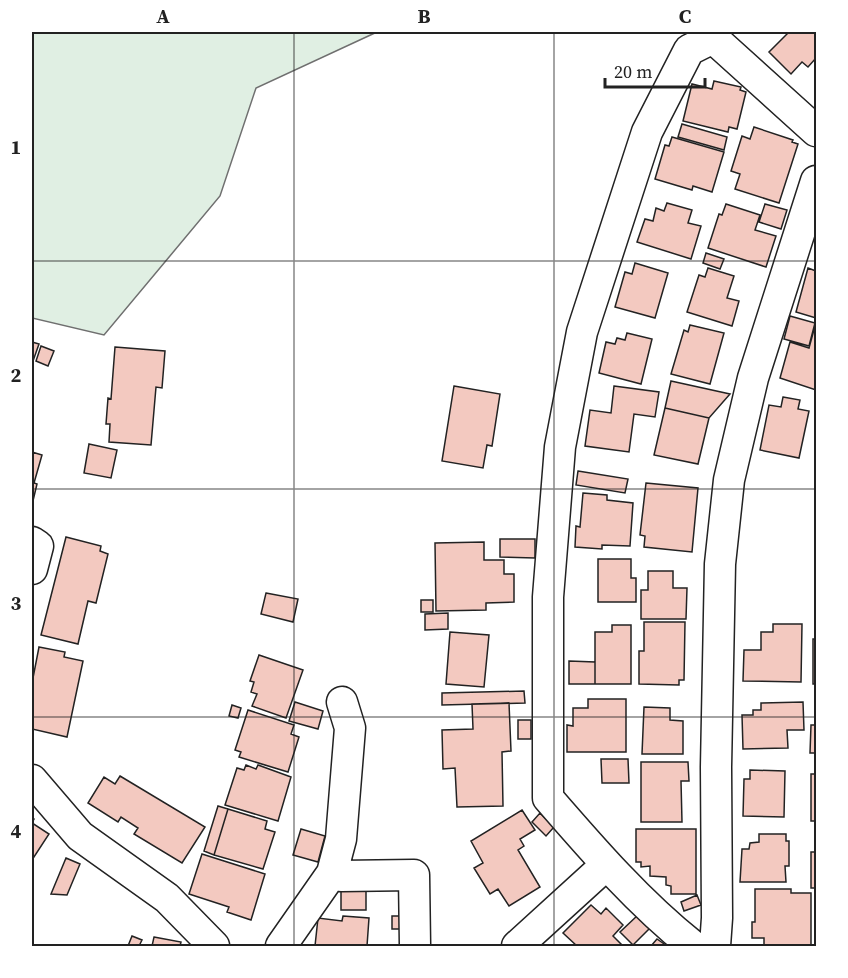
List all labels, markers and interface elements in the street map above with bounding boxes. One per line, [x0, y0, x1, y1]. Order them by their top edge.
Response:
text: A [156, 2, 170, 30]
text: B [417, 2, 431, 30]
text: C [679, 2, 691, 30]
scale bar [605, 51, 706, 89]
text: 20 m [614, 59, 652, 84]
text: 1 [11, 133, 21, 161]
text: 2 [11, 361, 22, 389]
text: 3 [11, 589, 22, 617]
text: 4 [11, 817, 22, 845]

